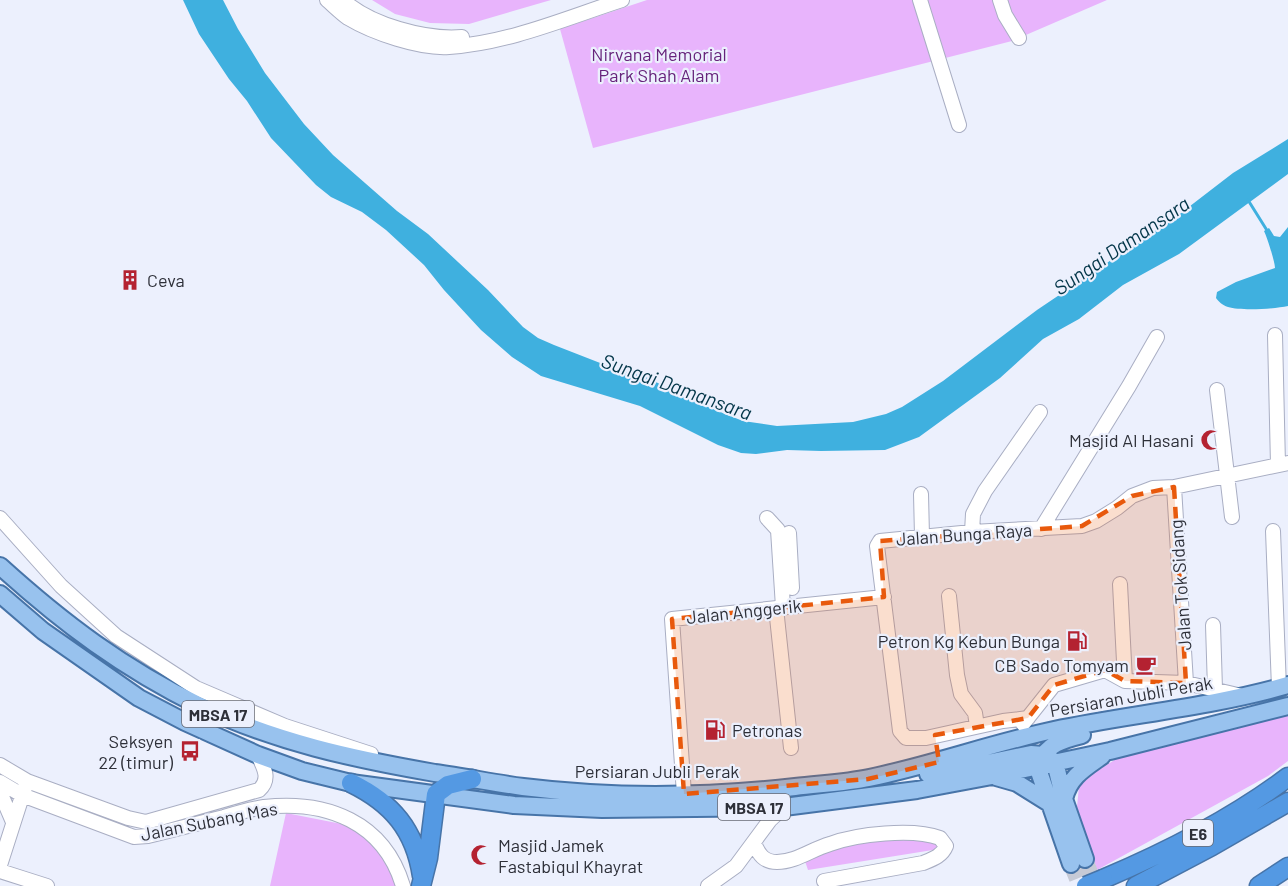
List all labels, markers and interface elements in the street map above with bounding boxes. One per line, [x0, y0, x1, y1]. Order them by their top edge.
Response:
park label: Nirvana Memorial Park Shah Alam [591, 43, 727, 86]
water label: Sungai Damansara [1049, 191, 1193, 299]
building icon: Ceva [118, 268, 142, 292]
place label: Ceva [147, 269, 185, 291]
water label: Sungai Damansara [598, 348, 756, 424]
mosque icon: Masjid Al Hasani [1199, 428, 1223, 452]
place label: Masjid Al Hasani [1069, 429, 1194, 451]
street label: Jalan Bunga Raya [895, 518, 1033, 550]
street label: Jalan Tok Sidang [1164, 519, 1196, 651]
street label: Jalan Anggerik [685, 594, 803, 628]
fuel station icon: Petron Kg Kebun Bunga [1065, 629, 1089, 653]
place label: Petron Kg Kebun Bunga [878, 630, 1060, 652]
cafe icon: CB Sado Tomyam [1134, 653, 1158, 677]
place label: CB Sado Tomyam [995, 654, 1129, 676]
street label: Persiaran Jubli Perak [1048, 671, 1214, 721]
road number: MBSA 17 [182, 701, 254, 727]
fuel station icon: Petronas [703, 718, 727, 742]
place label: Petronas [732, 719, 802, 741]
place label: Seksyen 22 (timur) [98, 730, 173, 773]
bus stop icon: Seksyen 22 (timur) [178, 739, 202, 763]
street label: Persiaran Jubli Perak [575, 760, 739, 782]
road number: MBSA 17 [718, 794, 790, 820]
street label: Jalan Subang Mas [139, 797, 279, 845]
road number: E6 [1183, 820, 1213, 846]
place label: Masjid Jamek Fastabiqul Khayrat [498, 834, 643, 877]
mosque icon: Masjid Jamek Fastabiqul Khayrat [469, 843, 493, 867]

